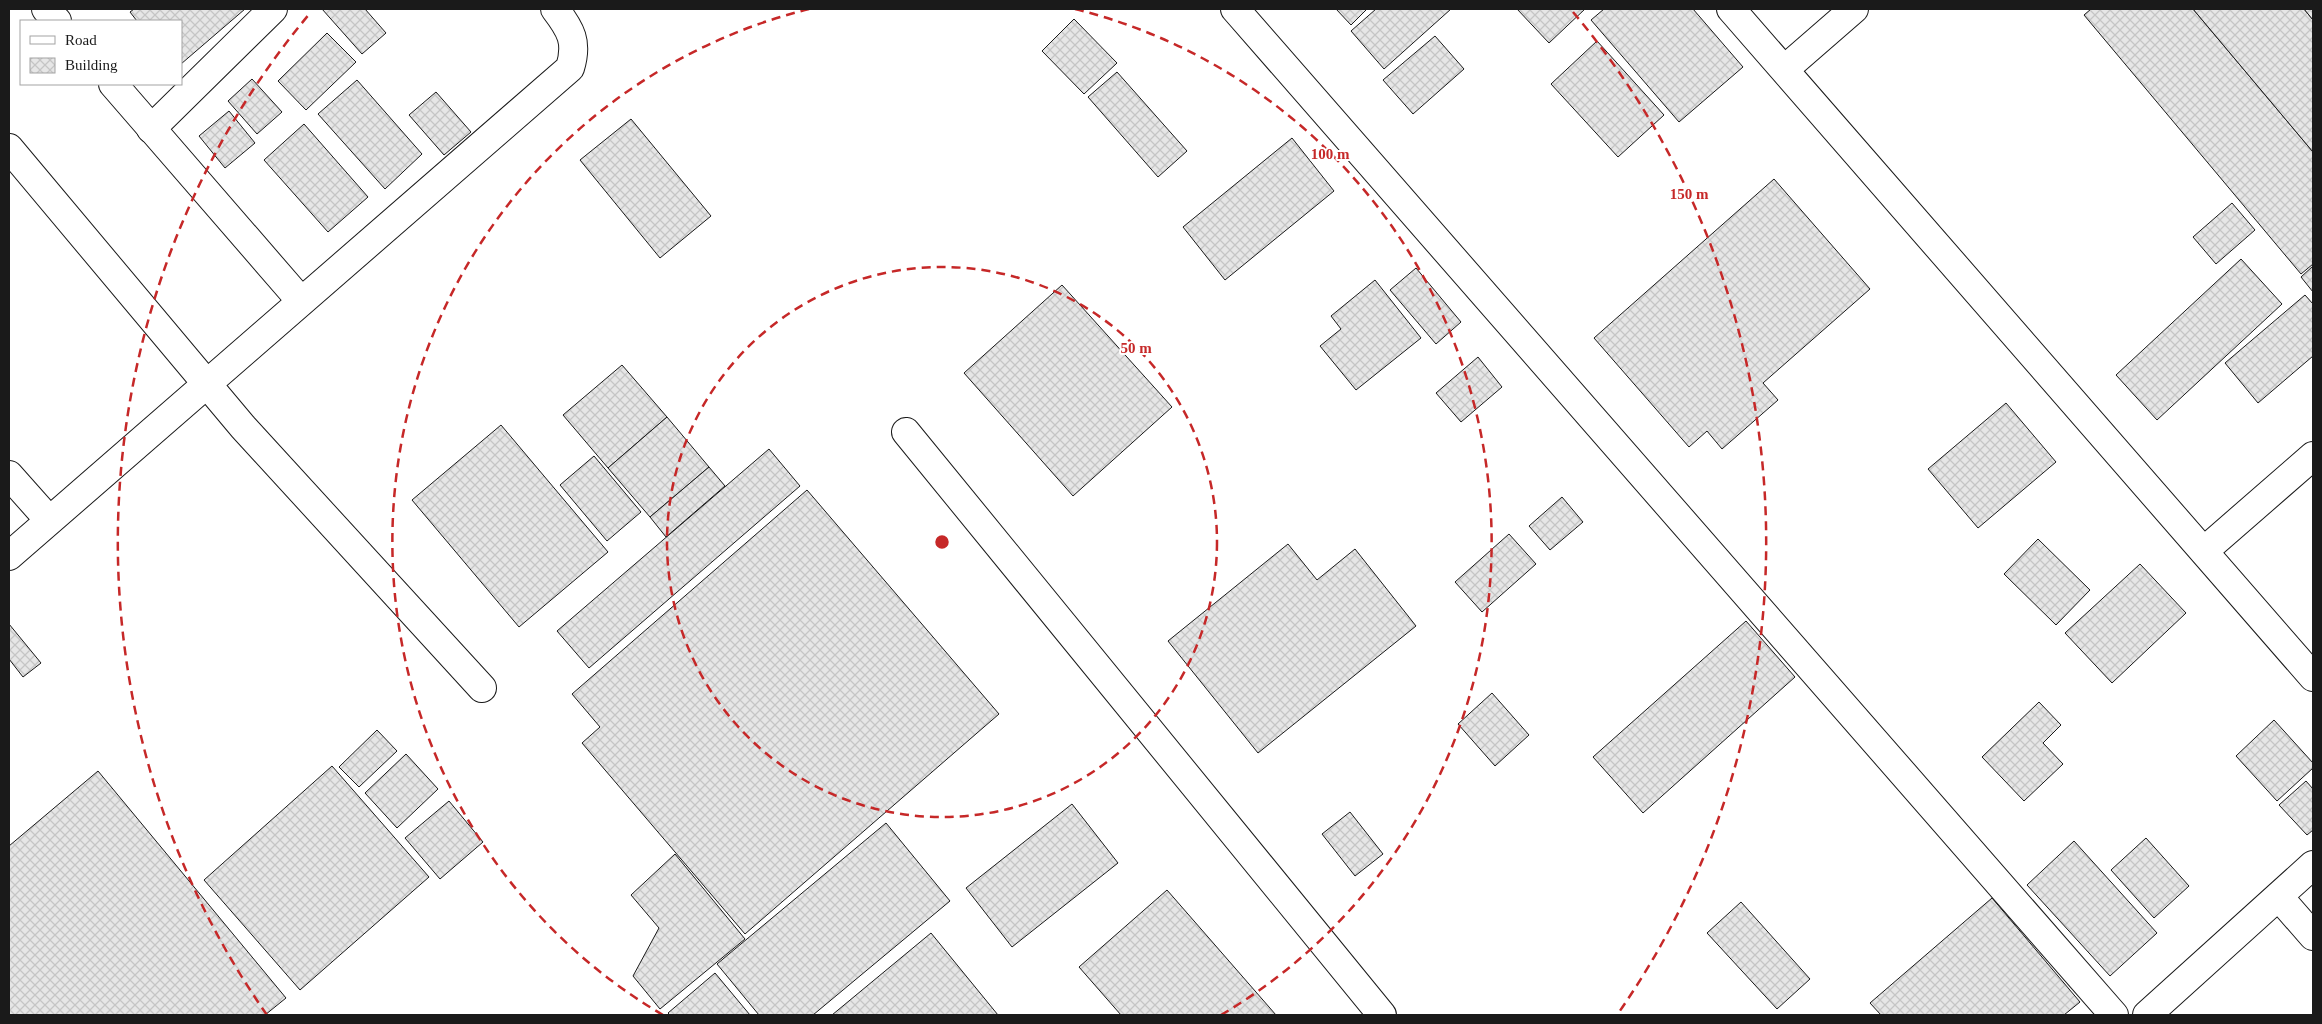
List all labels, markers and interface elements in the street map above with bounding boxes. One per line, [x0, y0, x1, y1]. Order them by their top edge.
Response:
legend [20, 20, 182, 85]
text: Road [65, 32, 97, 48]
text: Building [65, 57, 118, 73]
text: 100 m [1311, 146, 1350, 162]
text: 150 m [1670, 186, 1709, 202]
text: 50 m [1120, 340, 1152, 356]
centre of rings [933, 533, 951, 551]

